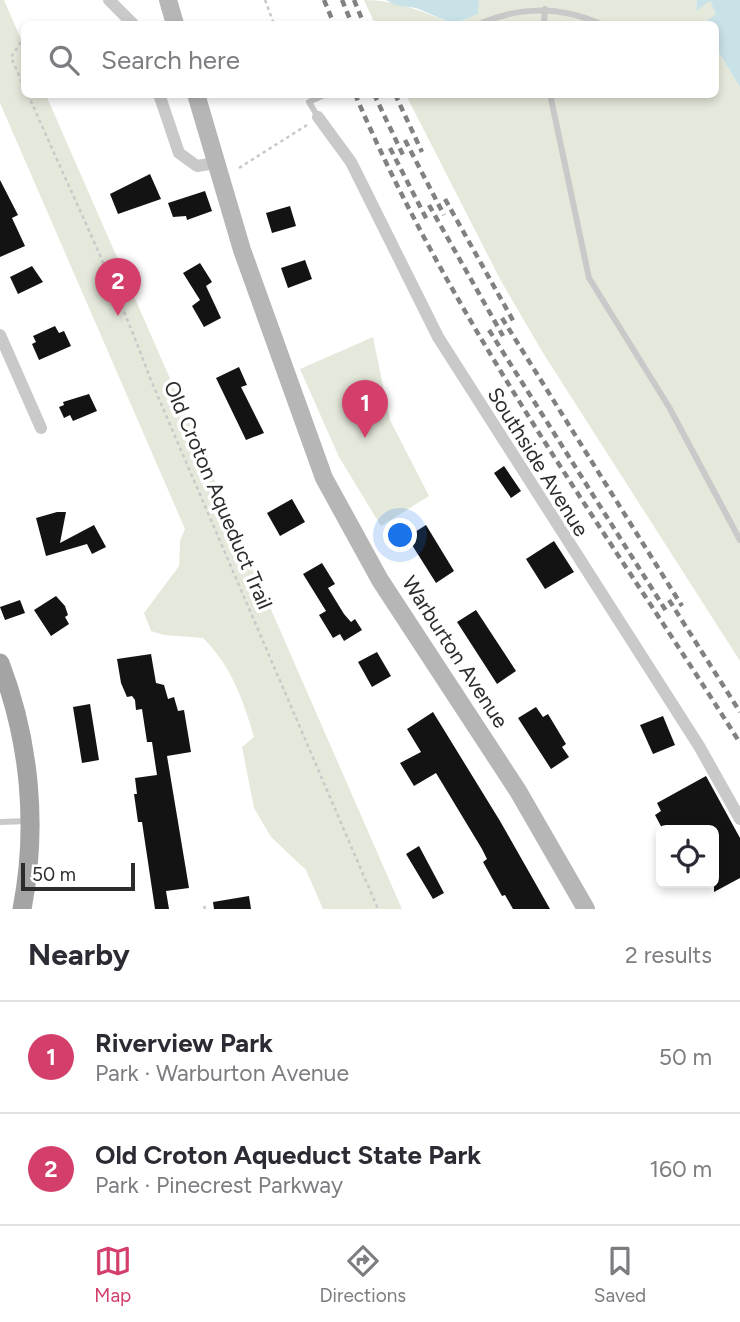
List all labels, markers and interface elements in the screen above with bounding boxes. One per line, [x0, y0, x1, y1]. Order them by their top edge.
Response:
search box [21, 21, 719, 98]
icon: search [45, 41, 83, 79]
text: Search here [101, 44, 240, 76]
pin: 2 [95, 258, 141, 316]
street label: Old Croton Aqueduct Trail [159, 377, 278, 613]
pin: 1 [342, 380, 388, 438]
street label: Southside Avenue [482, 383, 594, 541]
your location [383, 518, 417, 552]
street label: Warburton Avenue [397, 571, 514, 732]
map controls [656, 825, 719, 888]
button: locate [656, 825, 719, 888]
scale bar [21, 860, 135, 892]
text: 50 m [32, 863, 76, 886]
text: Nearby [28, 936, 130, 973]
text: 2 results [625, 941, 712, 969]
text: Riverview Park [95, 1027, 273, 1059]
text: 1 [46, 1043, 56, 1071]
text: 50 m [659, 1043, 712, 1071]
text: Park · Warburton Avenue [95, 1059, 349, 1087]
text: Old Croton Aqueduct State Park [95, 1139, 481, 1171]
text: 2 [44, 1155, 58, 1183]
text: 160 m [649, 1155, 712, 1183]
text: Park · Pinecrest Parkway [95, 1171, 343, 1199]
tab: Map [94, 1242, 132, 1307]
tab: Directions [319, 1242, 406, 1307]
tab: Saved [594, 1242, 646, 1307]

